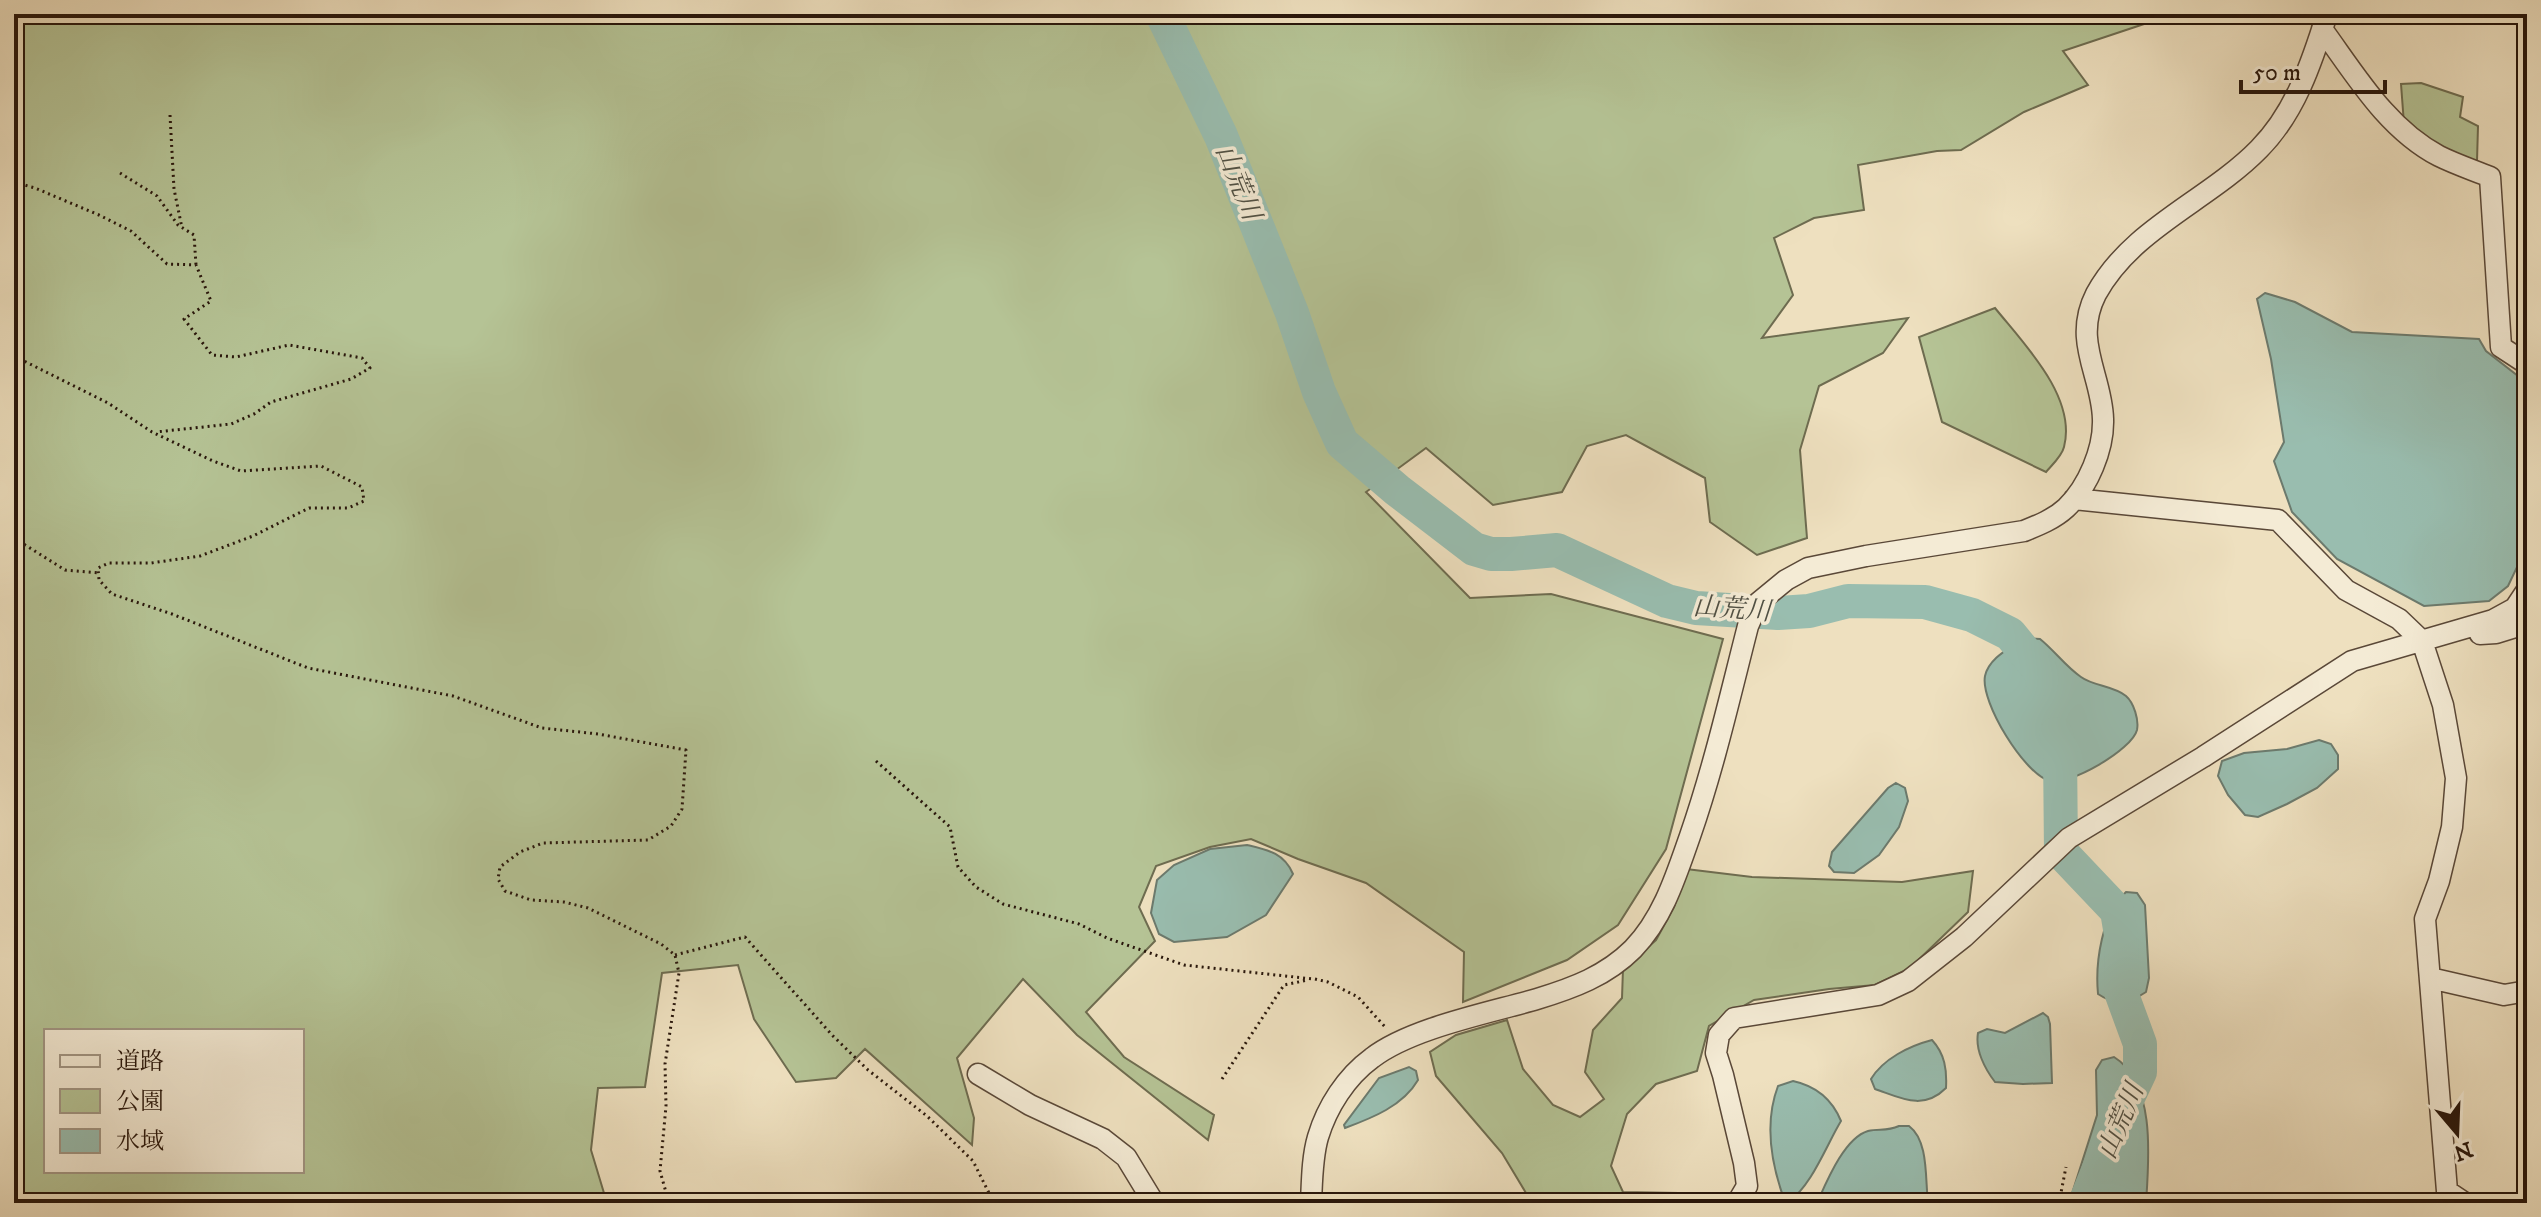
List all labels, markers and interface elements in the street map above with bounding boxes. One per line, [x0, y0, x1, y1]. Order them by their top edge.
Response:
scale bar [2241, 44, 2385, 94]
text: 50 m [2253, 58, 2301, 88]
water label: 山荒川 [1208, 140, 1269, 228]
water label: 山荒川 [1692, 590, 1775, 629]
legend [44, 1029, 304, 1173]
text: 道路 [116, 1047, 164, 1077]
water label: 山荒川 [2091, 1076, 2153, 1164]
text: 公園 [116, 1087, 164, 1117]
north arrow [2417, 1093, 2497, 1173]
text: 水域 [116, 1127, 164, 1157]
text: N [2450, 1135, 2476, 1166]

